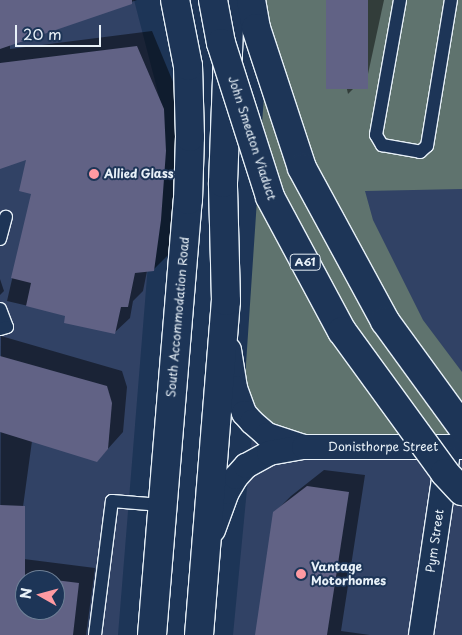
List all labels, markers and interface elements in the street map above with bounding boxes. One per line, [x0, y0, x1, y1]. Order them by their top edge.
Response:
scale bar [18, 15, 104, 47]
text: 20 m [23, 22, 62, 45]
street label: John Smeaton Viaduct [225, 74, 279, 202]
place label: Allied Glass [104, 167, 174, 181]
marker: Allied Glass [88, 168, 100, 180]
street label: South Accommodation Road [164, 235, 192, 399]
road number: A61 [289, 253, 321, 270]
street label: Donisthorpe Street [328, 440, 438, 454]
street label: Pym Street [423, 508, 447, 574]
place label: Vantage Motorhomes [311, 560, 386, 588]
marker: Vantage Motorhomes [295, 568, 307, 580]
north arrow [15, 570, 65, 620]
text: N [15, 586, 37, 600]

